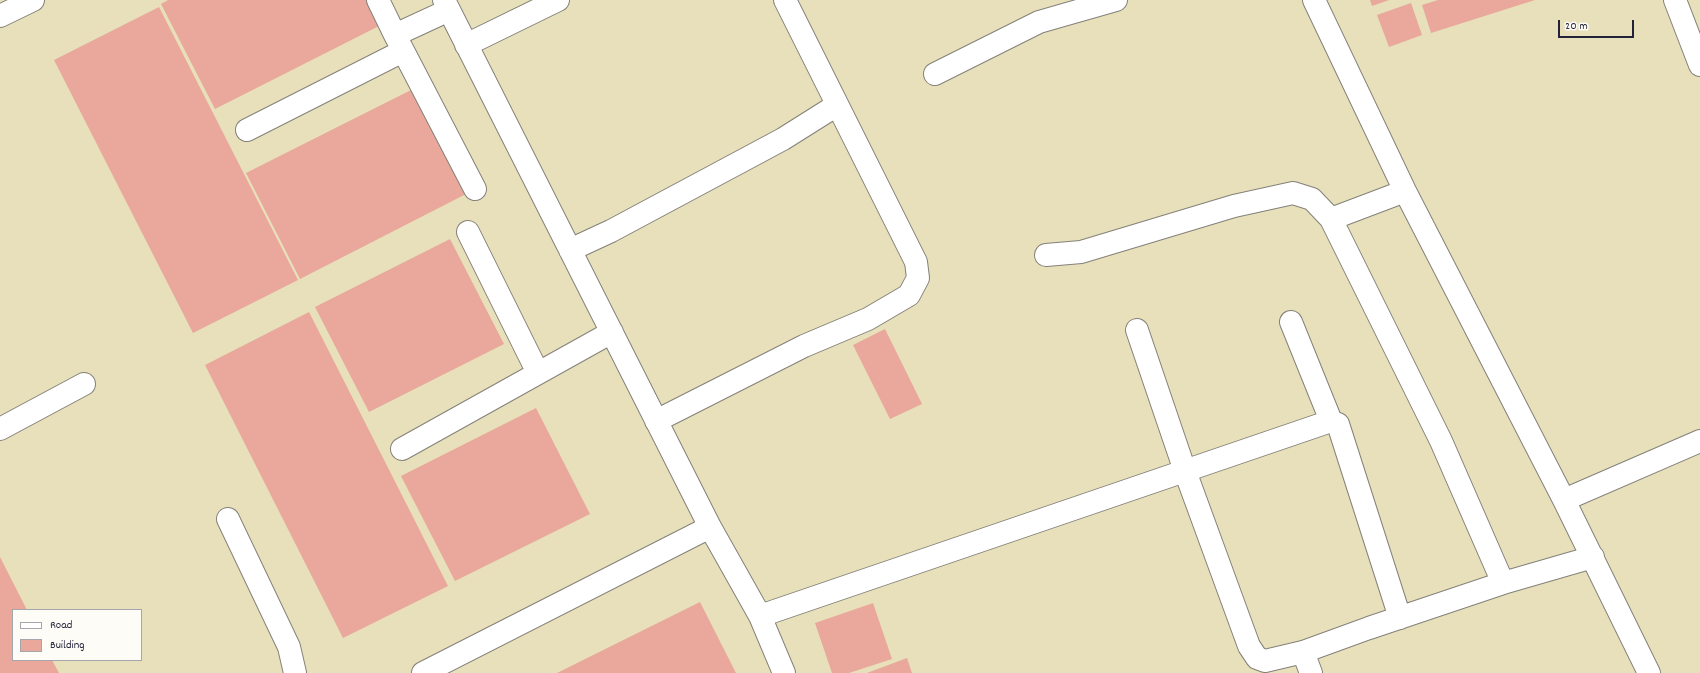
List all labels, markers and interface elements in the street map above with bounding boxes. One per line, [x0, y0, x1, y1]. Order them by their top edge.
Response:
scale bar [1560, 12, 1636, 38]
text: 20 m [1565, 18, 1588, 35]
legend [12, 609, 142, 661]
text: Road [50, 617, 72, 634]
text: Building [50, 637, 85, 654]

